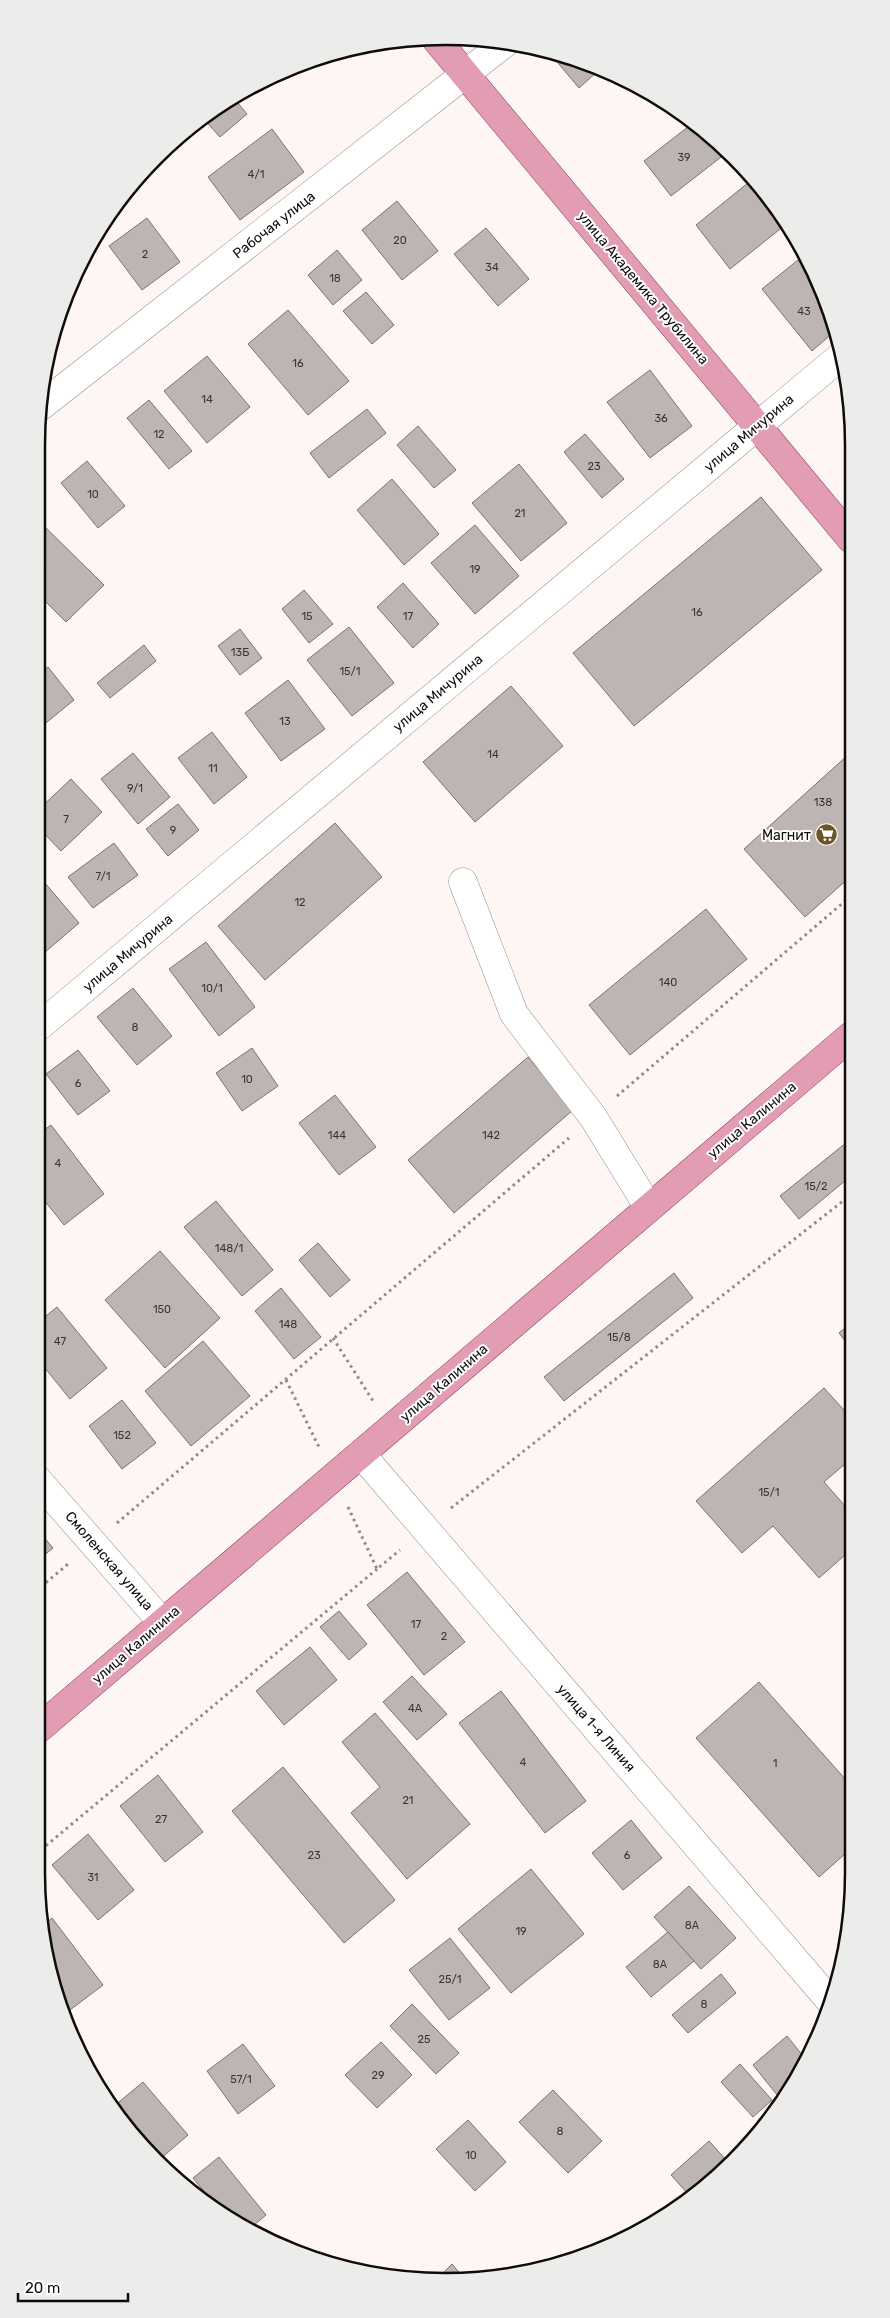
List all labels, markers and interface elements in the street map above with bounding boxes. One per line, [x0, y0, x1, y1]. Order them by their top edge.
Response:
house number: 39 [677, 151, 691, 164]
house number: 4/1 [248, 168, 264, 181]
street label: Рабочая улица [230, 188, 318, 262]
street label: улица Академика Трубилина [574, 208, 712, 368]
house number: 20 [393, 234, 407, 247]
house number: 2 [142, 248, 148, 261]
house number: 34 [485, 261, 499, 274]
house number: 18 [329, 272, 341, 285]
house number: 43 [797, 305, 811, 318]
house number: 16 [292, 357, 304, 370]
street label: улица Мичурина [701, 391, 797, 475]
house number: 14 [201, 393, 213, 406]
house number: 36 [654, 412, 668, 425]
house number: 12 [153, 428, 165, 441]
house number: 23 [587, 460, 601, 473]
house number: 10 [87, 488, 99, 501]
house number: 21 [514, 507, 526, 520]
house number: 19 [469, 563, 481, 576]
house number: 16 [691, 606, 703, 619]
house number: 15 [301, 610, 313, 623]
house number: 17 [403, 610, 414, 623]
house number: 13Б [231, 646, 249, 659]
street label: улица Мичурина [390, 651, 486, 735]
house number: 15/1 [339, 665, 361, 678]
house number: 13 [279, 715, 291, 728]
house number: 14 [487, 748, 499, 761]
house number: 11 [208, 762, 218, 775]
house number: 9/1 [127, 782, 143, 795]
house number: 138 [814, 796, 832, 809]
house number: 7 [63, 813, 69, 826]
supermarket icon: Магнит [815, 823, 839, 847]
house number: 9 [170, 824, 176, 837]
place label: Магнит [762, 827, 811, 844]
house number: 7/1 [96, 870, 110, 883]
house number: 12 [294, 896, 306, 909]
street label: улица Мичурина [80, 911, 176, 995]
house number: 140 [659, 976, 677, 989]
house number: 10/1 [201, 982, 223, 995]
house number: 8 [132, 1021, 139, 1034]
house number: 10 [241, 1073, 253, 1086]
house number: 6 [75, 1077, 82, 1090]
street label: улица Калинина [704, 1078, 800, 1162]
house number: 144 [328, 1129, 346, 1142]
house number: 142 [482, 1129, 500, 1142]
house number: 4 [55, 1157, 62, 1170]
house number: 15/2 [805, 1180, 827, 1193]
house number: 148/1 [215, 1242, 243, 1255]
house number: 150 [153, 1303, 171, 1316]
house number: 148 [279, 1318, 297, 1331]
house number: 15/8 [607, 1331, 631, 1344]
house number: 47 [54, 1335, 66, 1348]
street label: улица Калинина [397, 1340, 491, 1426]
house number: 152 [113, 1429, 131, 1442]
house number: 15/1 [758, 1486, 780, 1499]
street label: Смоленская улица [61, 1508, 157, 1614]
street label: улица Калинина [89, 1602, 183, 1688]
house number: 17 [411, 1618, 422, 1631]
house number: 2 [441, 1630, 447, 1643]
street label: улица 1-я Линия [553, 1681, 639, 1775]
house number: 4А [408, 1702, 423, 1715]
house number: 4 [520, 1756, 527, 1769]
house number: 1 [773, 1757, 777, 1770]
house number: 21 [402, 1794, 414, 1807]
house number: 27 [155, 1813, 167, 1826]
house number: 23 [307, 1849, 321, 1862]
house number: 6 [624, 1849, 631, 1862]
house number: 31 [87, 1871, 99, 1884]
house number: 8А [685, 1919, 700, 1932]
house number: 19 [515, 1925, 527, 1938]
house number: 8А [653, 1958, 668, 1971]
house number: 25/1 [439, 1973, 461, 1986]
house number: 8 [701, 1998, 708, 2011]
house number: 25 [418, 2033, 431, 2046]
house number: 29 [372, 2069, 384, 2082]
house number: 57/1 [230, 2073, 252, 2086]
house number: 8 [557, 2125, 564, 2138]
house number: 10 [465, 2149, 477, 2162]
scale bar [18, 2270, 128, 2302]
text: 20 m [25, 2279, 60, 2297]

